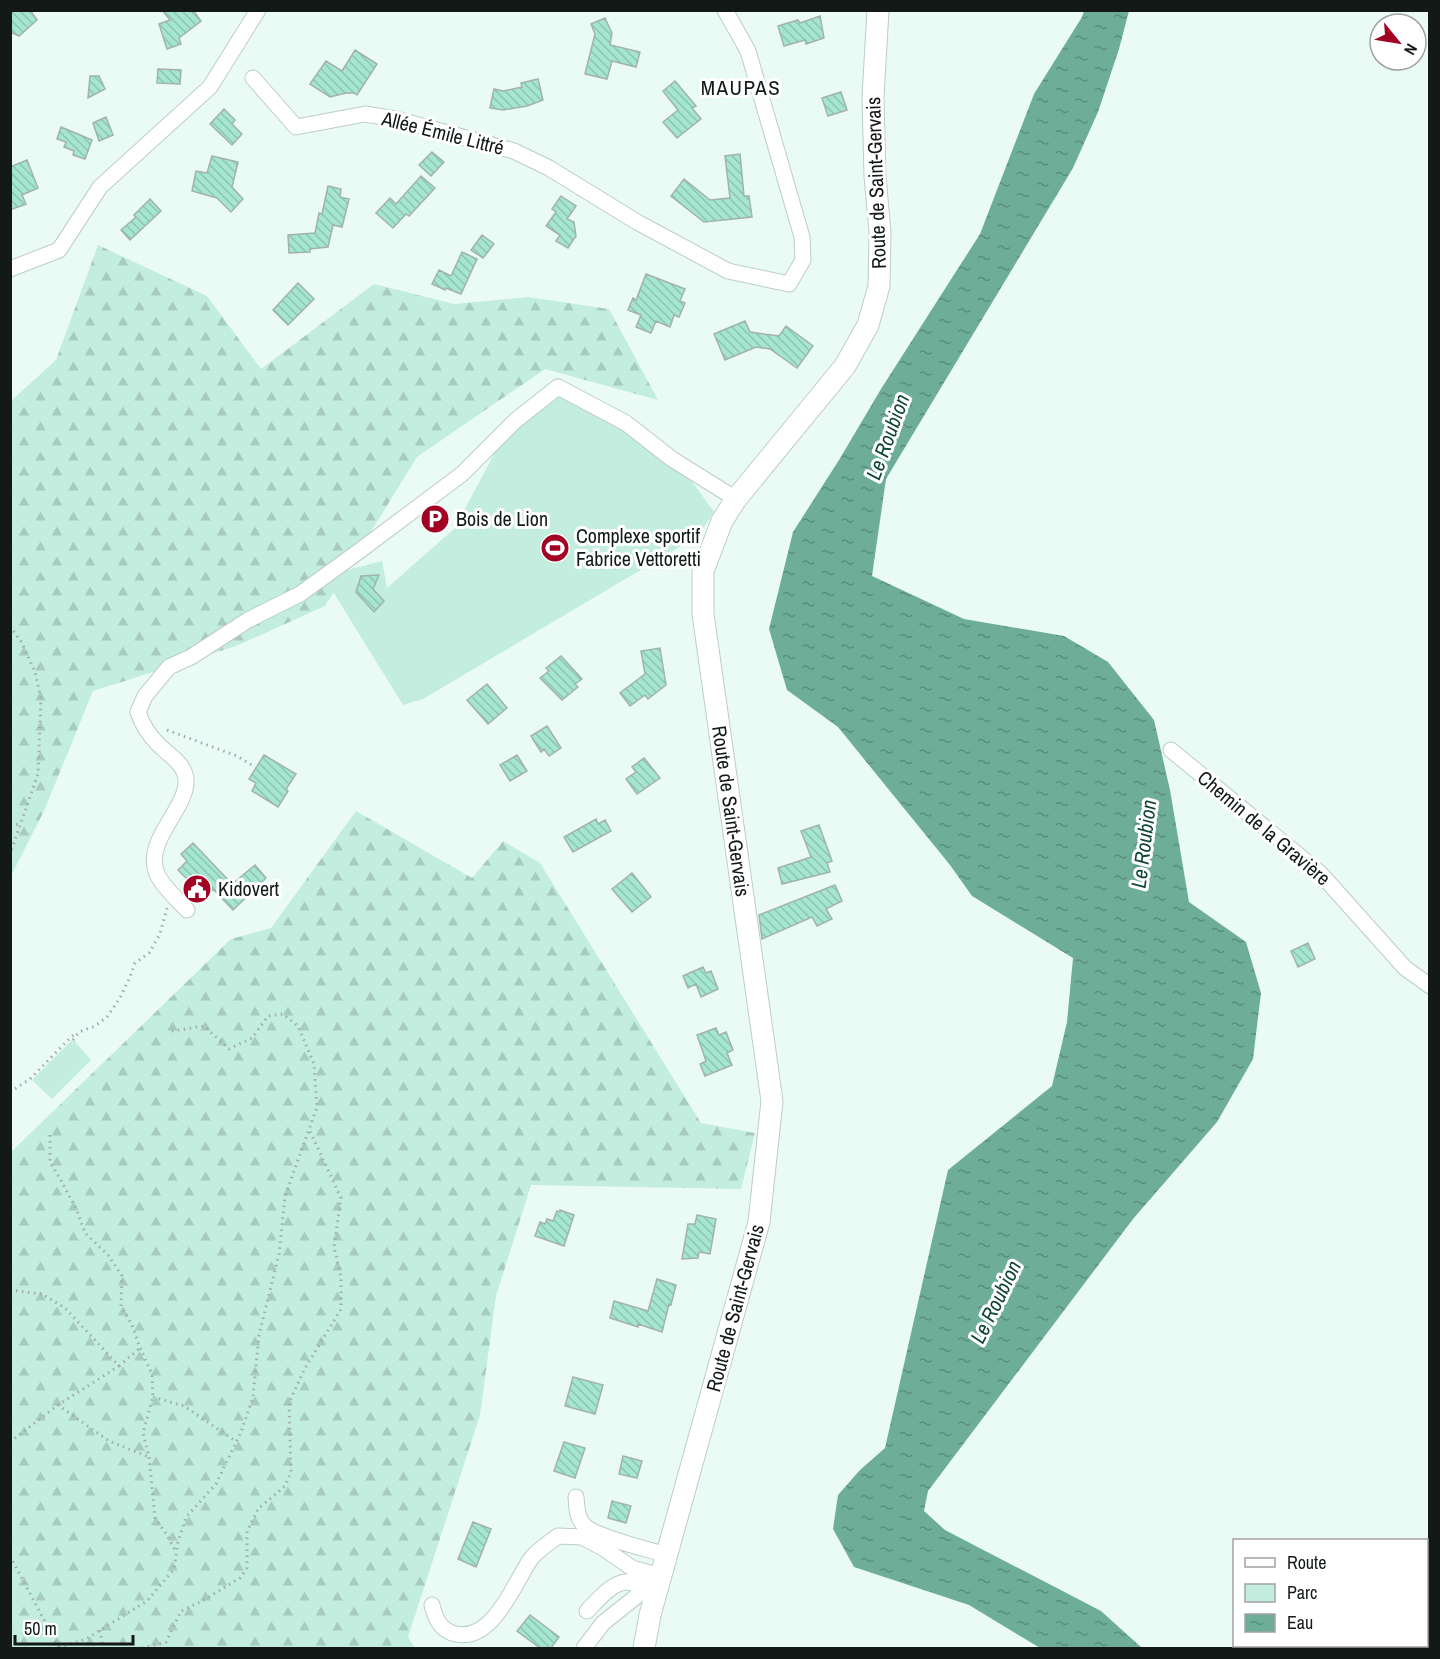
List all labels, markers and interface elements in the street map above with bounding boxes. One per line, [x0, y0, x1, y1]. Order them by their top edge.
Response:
north arrow [1368, 12, 1428, 72]
text: N [1399, 40, 1423, 59]
district label: MAUPAS [701, 73, 781, 102]
street label: Route de Saint-Gervais [859, 96, 892, 270]
street label: Allée Émile Littré [378, 104, 507, 161]
water label: Le Roubion [859, 390, 916, 484]
parking icon: Bois de Lion [419, 503, 451, 535]
place label: Bois de Lion [456, 505, 548, 532]
place label: Complexe sportif Fabrice Vettoretti [576, 522, 701, 572]
sports icon: Complexe sportif Fabrice Vettoretti [539, 532, 571, 564]
street label: Route de Saint-Gervais [706, 724, 757, 898]
street label: Chemin de la Gravière [1192, 764, 1337, 891]
water label: Le Roubion [1124, 798, 1163, 890]
public building icon: Kidovert [181, 873, 213, 905]
place label: Kidovert [218, 875, 280, 902]
street label: Route de Saint-Gervais [699, 1221, 770, 1395]
water label: Le Roubion [963, 1255, 1028, 1348]
legend [1233, 1539, 1428, 1647]
text: Route [1287, 1550, 1326, 1575]
text: Parc [1287, 1580, 1317, 1605]
scale bar [15, 1608, 134, 1646]
text: Eau [1287, 1610, 1313, 1635]
text: 50 m [24, 1616, 57, 1641]

